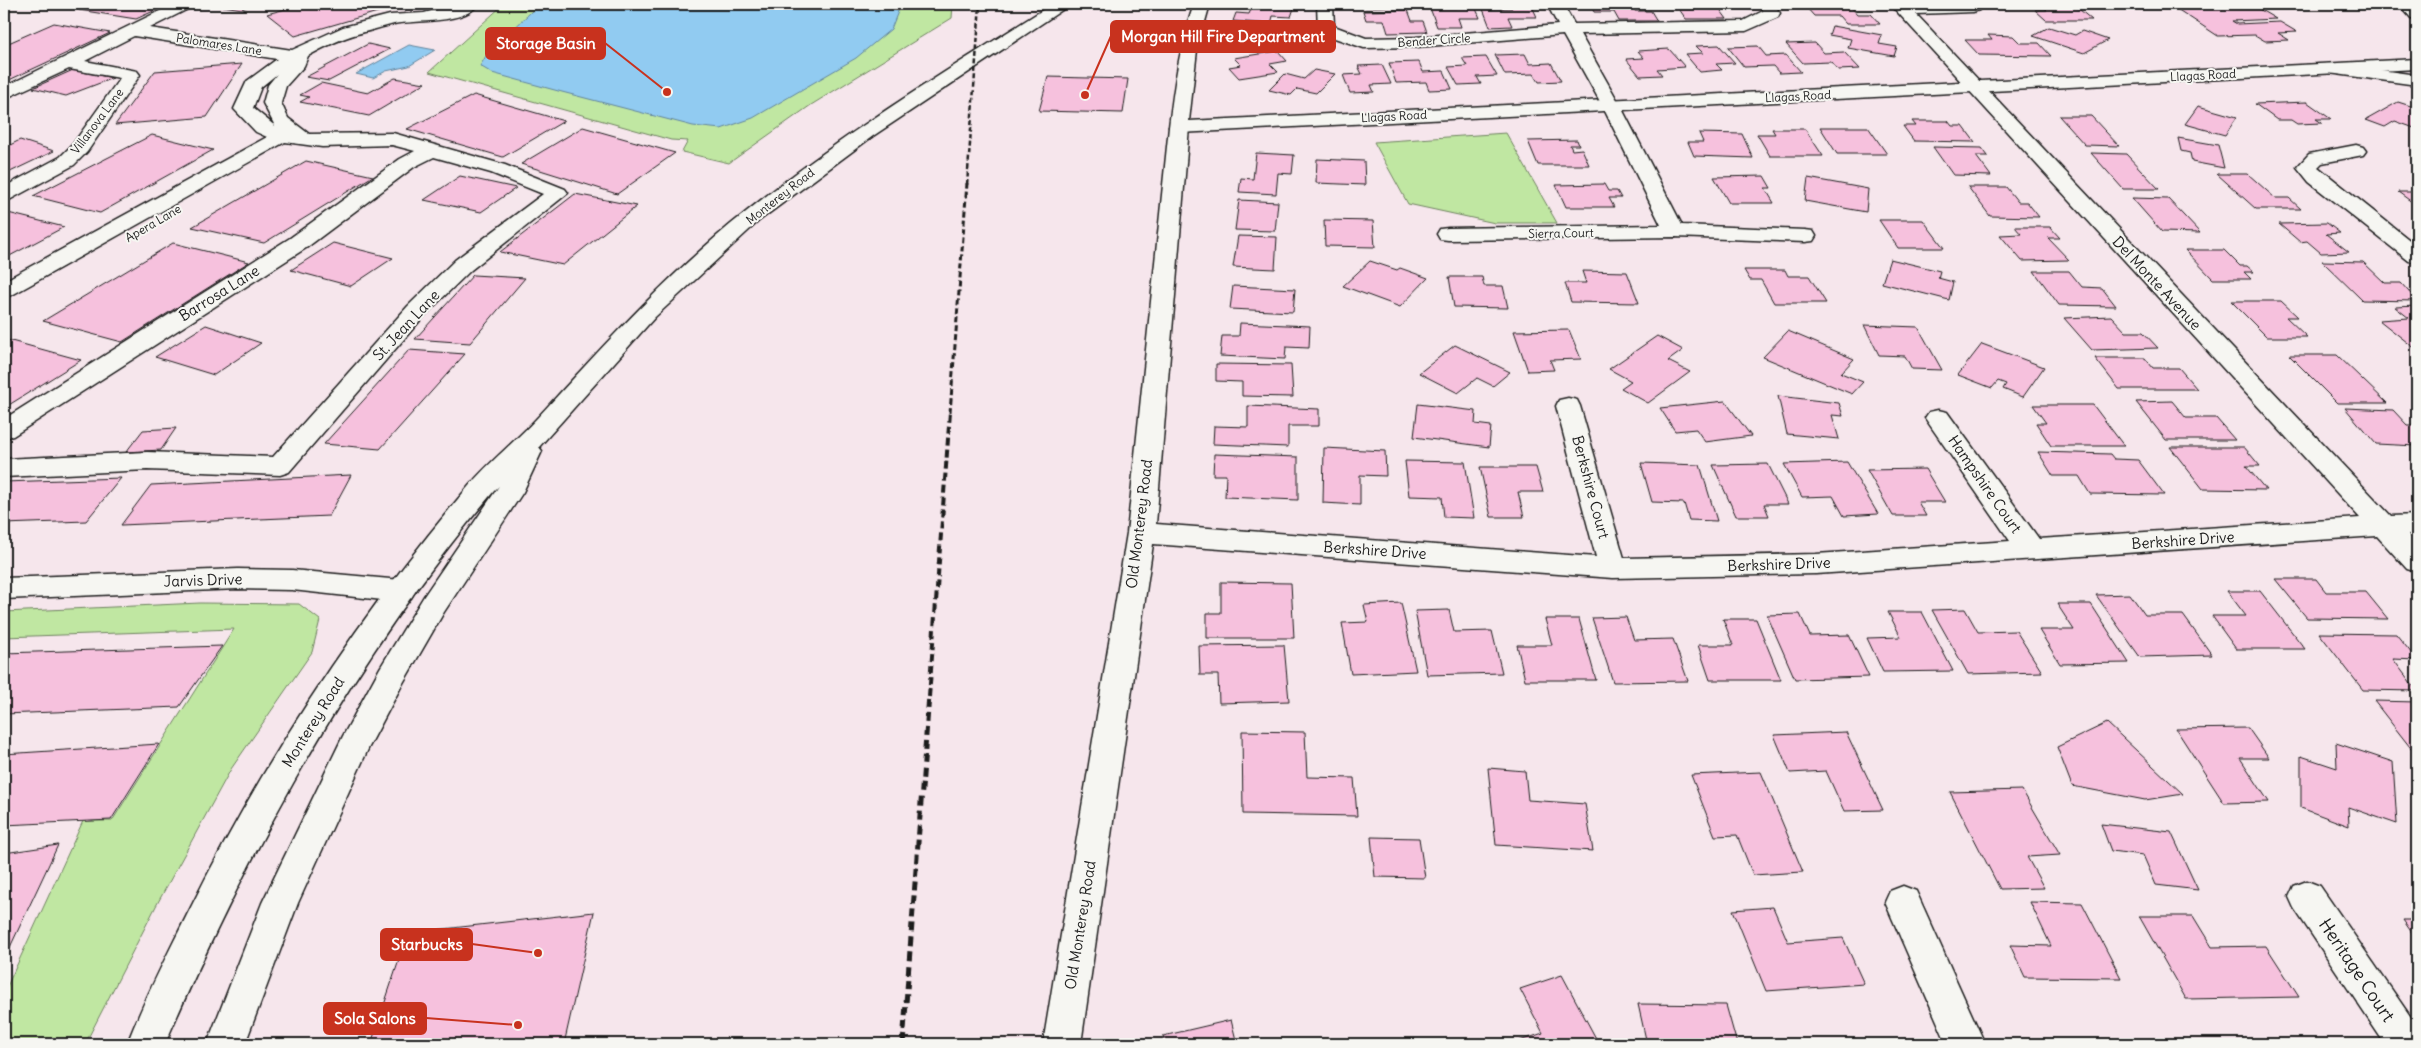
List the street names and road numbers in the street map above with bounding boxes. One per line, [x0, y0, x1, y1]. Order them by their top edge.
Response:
street label: Palomares Lane [175, 30, 263, 58]
street label: Bender Circle [1397, 30, 1471, 50]
street label: Llagas Road [2170, 66, 2236, 84]
street label: Villanova Lane [67, 85, 127, 157]
street label: Llagas Road [1765, 87, 1831, 105]
street label: Llagas Road [1361, 107, 1427, 125]
street label: Monterey Road [743, 165, 817, 227]
street label: Apera Lane [122, 201, 184, 245]
street label: Sierra Court [1528, 225, 1594, 241]
street label: Del Monte Avenue [2109, 232, 2205, 334]
street label: Barrosa Lane [175, 261, 263, 325]
street label: St. Jean Lane [368, 286, 444, 364]
street label: Hampshire Court [1944, 431, 2026, 537]
street label: Berkshire Court [1568, 433, 1614, 541]
street label: Old Monterey Road [1122, 458, 1156, 590]
street label: Berkshire Drive [2131, 527, 2235, 553]
street label: Berkshire Drive [1323, 537, 1427, 563]
street label: Berkshire Drive [1727, 553, 1831, 575]
street label: Jarvis Drive [163, 569, 243, 591]
street label: Monterey Road [278, 673, 348, 771]
street label: Old Monterey Road [1060, 859, 1100, 991]
street label: Heritage Court [2314, 914, 2400, 1026]

